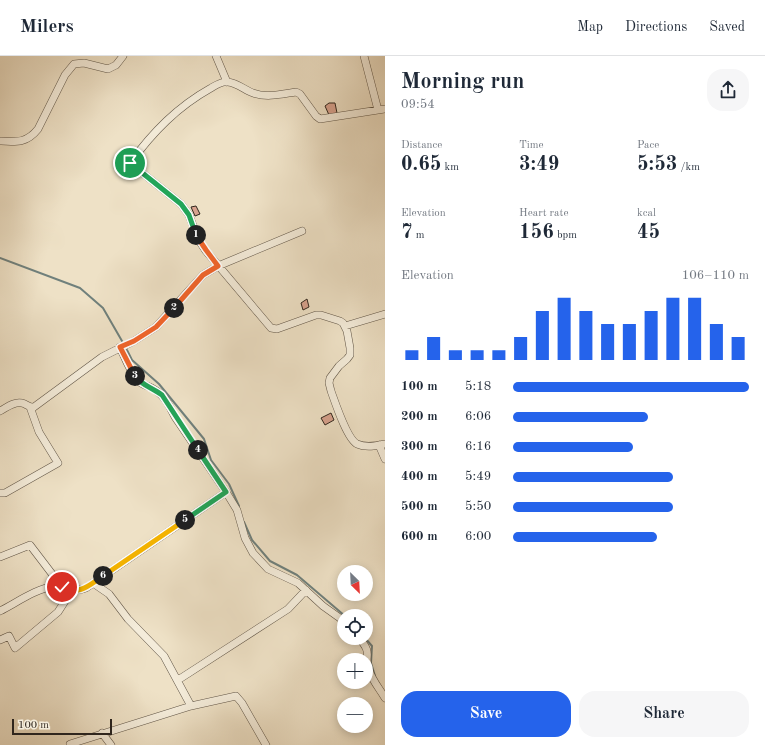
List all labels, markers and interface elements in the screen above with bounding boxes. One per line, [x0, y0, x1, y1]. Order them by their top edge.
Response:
text: Milers [20, 18, 74, 37]
text: Map [577, 20, 603, 34]
text: Directions [625, 20, 687, 34]
text: Saved [709, 20, 745, 34]
button: share [707, 69, 749, 111]
text: Morning run [401, 71, 524, 93]
text: 09:54 [401, 98, 435, 111]
text: Distance [401, 140, 442, 151]
text: Time [519, 140, 544, 151]
text: Pace [637, 140, 659, 151]
pin [113, 146, 147, 180]
icon: arrive [119, 152, 141, 174]
text: 0.65 [401, 155, 441, 175]
text: 3:49 [519, 155, 559, 175]
text: 5:53 [637, 155, 677, 175]
text: km [441, 162, 459, 173]
text: /km [677, 162, 700, 173]
text: Elevation [401, 208, 446, 219]
text: Heart rate [519, 208, 568, 219]
text: kcal [637, 208, 656, 219]
text: 7 [401, 223, 413, 243]
text: 156 [519, 223, 554, 243]
text: 45 [637, 223, 660, 243]
pin: 1 [186, 225, 206, 245]
text: 1 [193, 229, 199, 240]
text: m [413, 230, 424, 241]
text: bpm [554, 230, 577, 241]
text: Elevation [401, 269, 454, 282]
text: 106–110 m [682, 269, 749, 282]
pin: 2 [164, 298, 184, 318]
text: 2 [171, 302, 177, 313]
pin: 3 [125, 366, 145, 386]
text: 3 [132, 370, 138, 381]
text: 100 m [401, 380, 438, 393]
text: 5:18 [465, 380, 491, 393]
text: 200 m [401, 410, 438, 423]
text: 6:06 [465, 410, 491, 423]
pin: 4 [188, 440, 208, 460]
text: 300 m [401, 440, 438, 453]
text: 6:16 [465, 440, 491, 453]
text: 4 [195, 444, 201, 455]
text: 400 m [401, 470, 438, 483]
text: 5:49 [465, 470, 491, 483]
text: 500 m [401, 500, 438, 513]
text: 5:50 [465, 500, 491, 513]
pin: 5 [175, 510, 195, 530]
text: 5 [182, 514, 188, 525]
text: 600 m [401, 530, 438, 543]
text: 6:00 [465, 530, 491, 543]
north arrow [337, 565, 373, 601]
map controls [337, 565, 373, 733]
pin: 6 [93, 566, 113, 586]
pin [45, 570, 79, 604]
text: 6 [100, 570, 106, 581]
icon: check [51, 576, 73, 598]
button: locate [337, 609, 373, 645]
button: + [337, 653, 373, 689]
button: Save [401, 691, 571, 737]
button: Share [579, 691, 749, 737]
button: − [337, 697, 373, 733]
scale bar [12, 717, 112, 736]
text: 100 m [18, 720, 49, 731]

